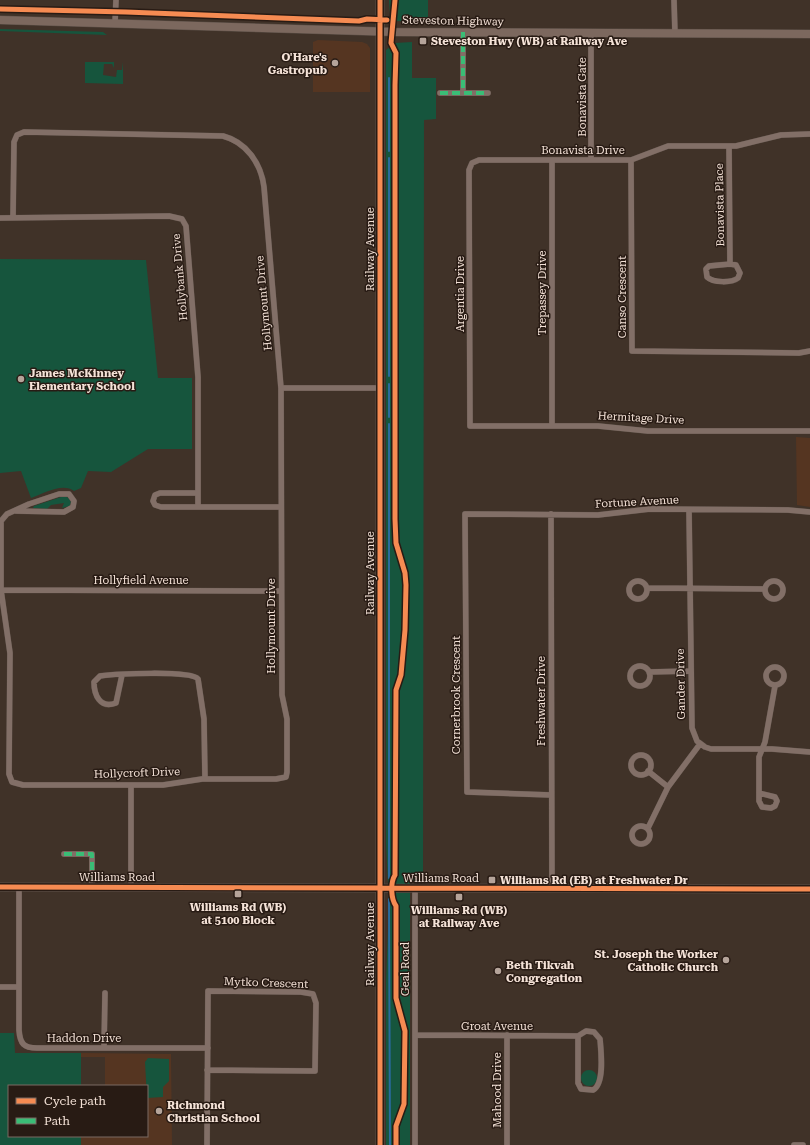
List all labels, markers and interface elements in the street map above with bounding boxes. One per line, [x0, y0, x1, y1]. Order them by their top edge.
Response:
street label: Steveston Highway [402, 14, 504, 28]
place label: Steveston Hwy (WB) at Railway Ave [431, 35, 628, 48]
marker: Steveston Hwy (WB) at Railway Ave [418, 36, 428, 46]
place label: O'Hare's Gastropub [268, 51, 327, 77]
street label: Bonavista Gate [576, 57, 589, 137]
marker: O'Hare's Gastropub [330, 58, 340, 68]
street label: Bonavista Drive [541, 144, 625, 157]
street label: Bonavista Place [713, 163, 727, 247]
street label: Railway Avenue [364, 207, 377, 291]
street label: Hollybank Drive [170, 233, 190, 321]
street label: Trepassey Drive [536, 250, 549, 336]
street label: Hollymount Drive [253, 255, 275, 351]
street label: Argentia Drive [454, 256, 467, 332]
street label: Canso Crescent [616, 256, 629, 338]
place label: James McKinney Elementary School [29, 367, 135, 393]
marker: James McKinney Elementary School [16, 374, 26, 384]
street label: Hermitage Drive [597, 409, 685, 427]
street label: Fortune Avenue [595, 493, 679, 511]
street label: Railway Avenue [364, 531, 377, 615]
street label: Hollyfield Avenue [93, 574, 189, 587]
street label: Hollymount Drive [265, 578, 278, 674]
street label: Cornerbrook Crescent [450, 636, 463, 754]
street label: Gander Drive [674, 648, 688, 720]
street label: Freshwater Drive [535, 656, 548, 746]
street label: Hollycroft Drive [94, 765, 180, 781]
street label: Williams Road [79, 871, 155, 884]
street label: Williams Road [403, 872, 479, 885]
place label: Williams Rd (EB) at Freshwater Dr [500, 874, 688, 887]
marker: Williams Rd (EB) at Freshwater Dr [487, 875, 497, 885]
marker: Williams Rd (WB) at 5100 Block [233, 889, 243, 899]
marker: Williams Rd (WB) at Railway Ave [454, 892, 464, 902]
place label: Williams Rd (WB) at 5100 Block [190, 901, 286, 927]
street label: Railway Avenue [364, 902, 377, 986]
place label: Williams Rd (WB) at Railway Ave [411, 904, 507, 930]
street label: Geal Road [399, 942, 412, 996]
place label: St. Joseph the Worker Catholic Church [594, 948, 719, 974]
marker: St. Joseph the Worker Catholic Church [721, 955, 731, 965]
place label: Beth Tikvah Congregation [506, 959, 583, 985]
marker: Beth Tikvah Congregation [493, 966, 503, 976]
street label: Mytko Crescent [224, 975, 308, 991]
street label: Groat Avenue [461, 1020, 533, 1033]
street label: Haddon Drive [47, 1032, 121, 1045]
street label: Mahood Drive [491, 1052, 504, 1128]
legend [8, 1085, 148, 1137]
text: Cycle path [44, 1094, 106, 1108]
place label: Richmond Christian School [167, 1099, 260, 1125]
marker: Richmond Christian School [154, 1106, 164, 1116]
text: Path [44, 1114, 70, 1128]

